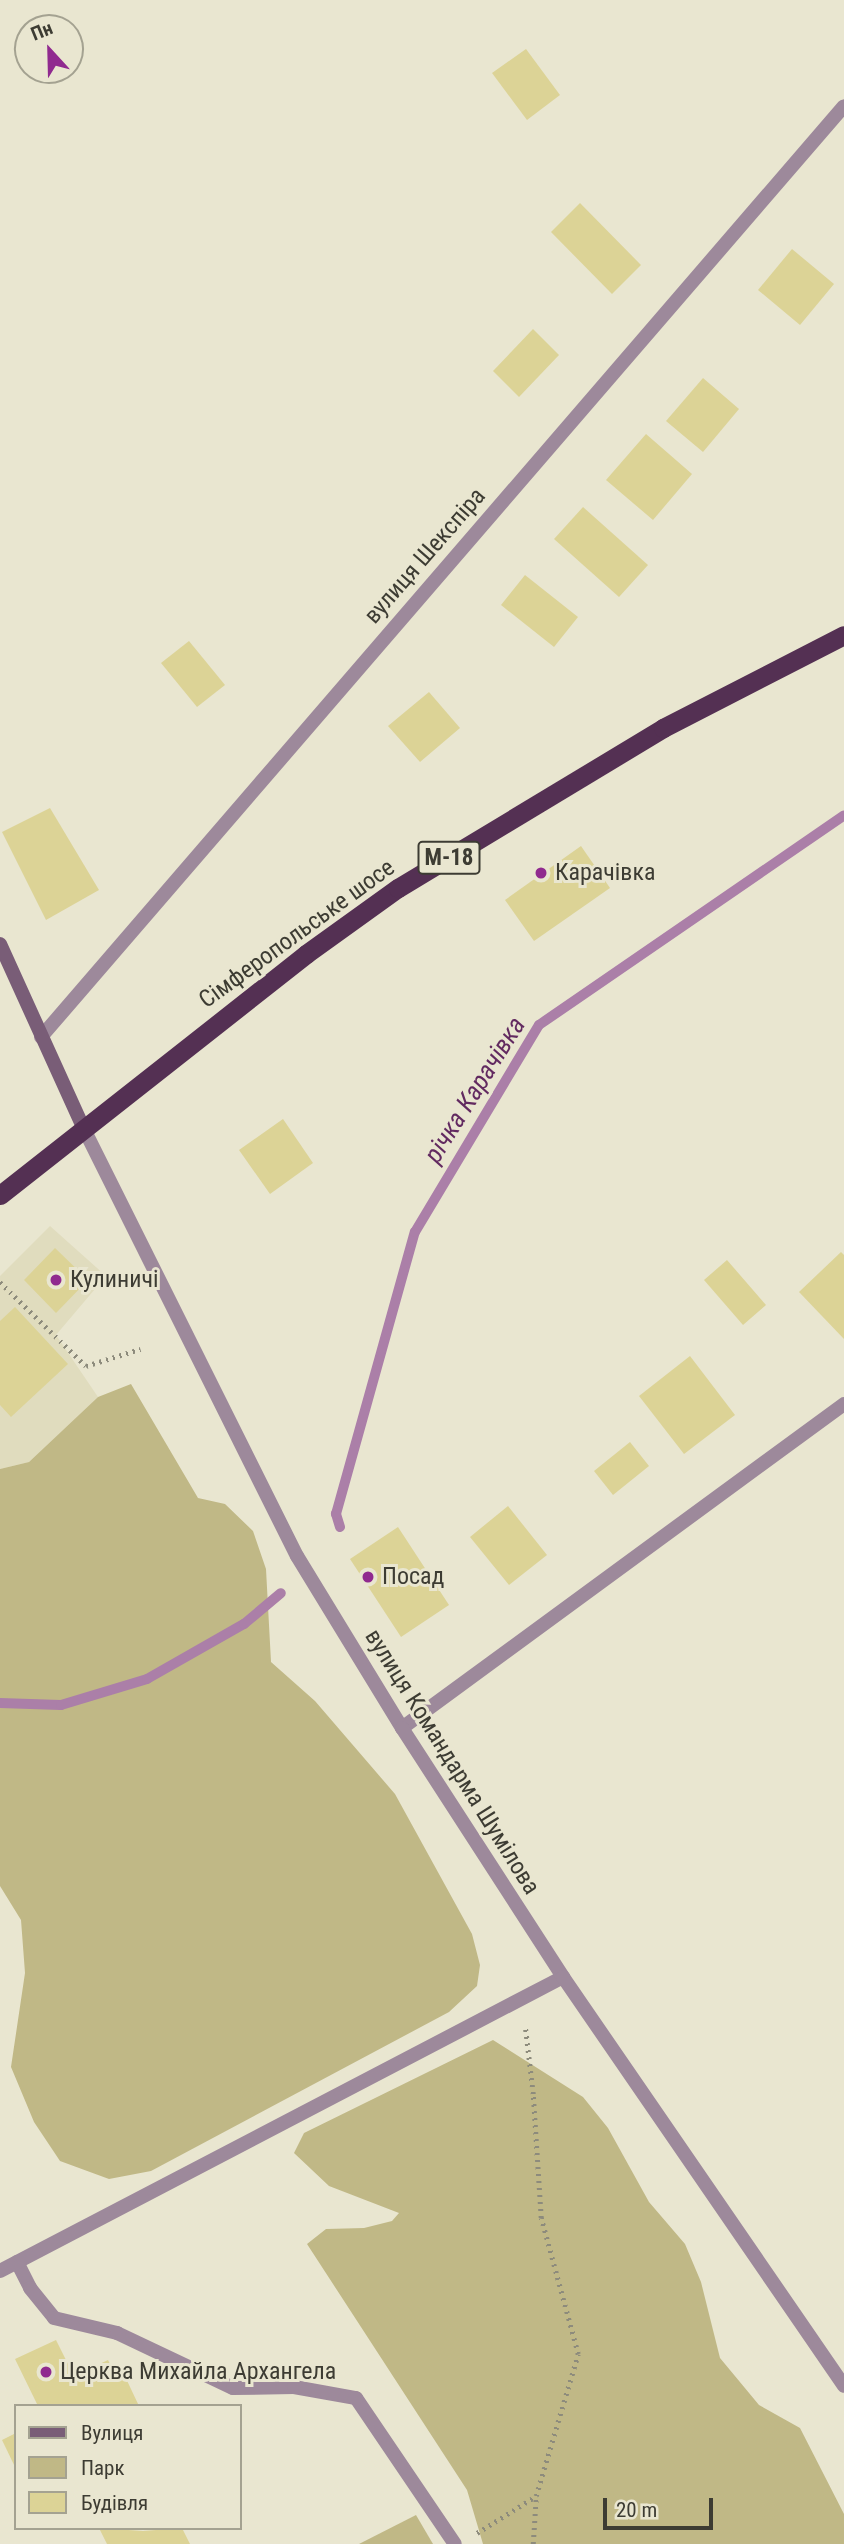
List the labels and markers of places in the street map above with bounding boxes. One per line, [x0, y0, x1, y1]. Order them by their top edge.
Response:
place label: Карачівка [555, 859, 655, 887]
marker: Карачівка [533, 865, 549, 881]
place label: Кулиничі [70, 1266, 158, 1294]
marker: Кулиничі [48, 1272, 64, 1288]
place label: Посад [382, 1563, 444, 1591]
marker: Посад [360, 1569, 376, 1585]
place label: Церква Михайла Архангела [60, 2358, 336, 2386]
marker: Церква Михайла Архангела [38, 2364, 54, 2380]

